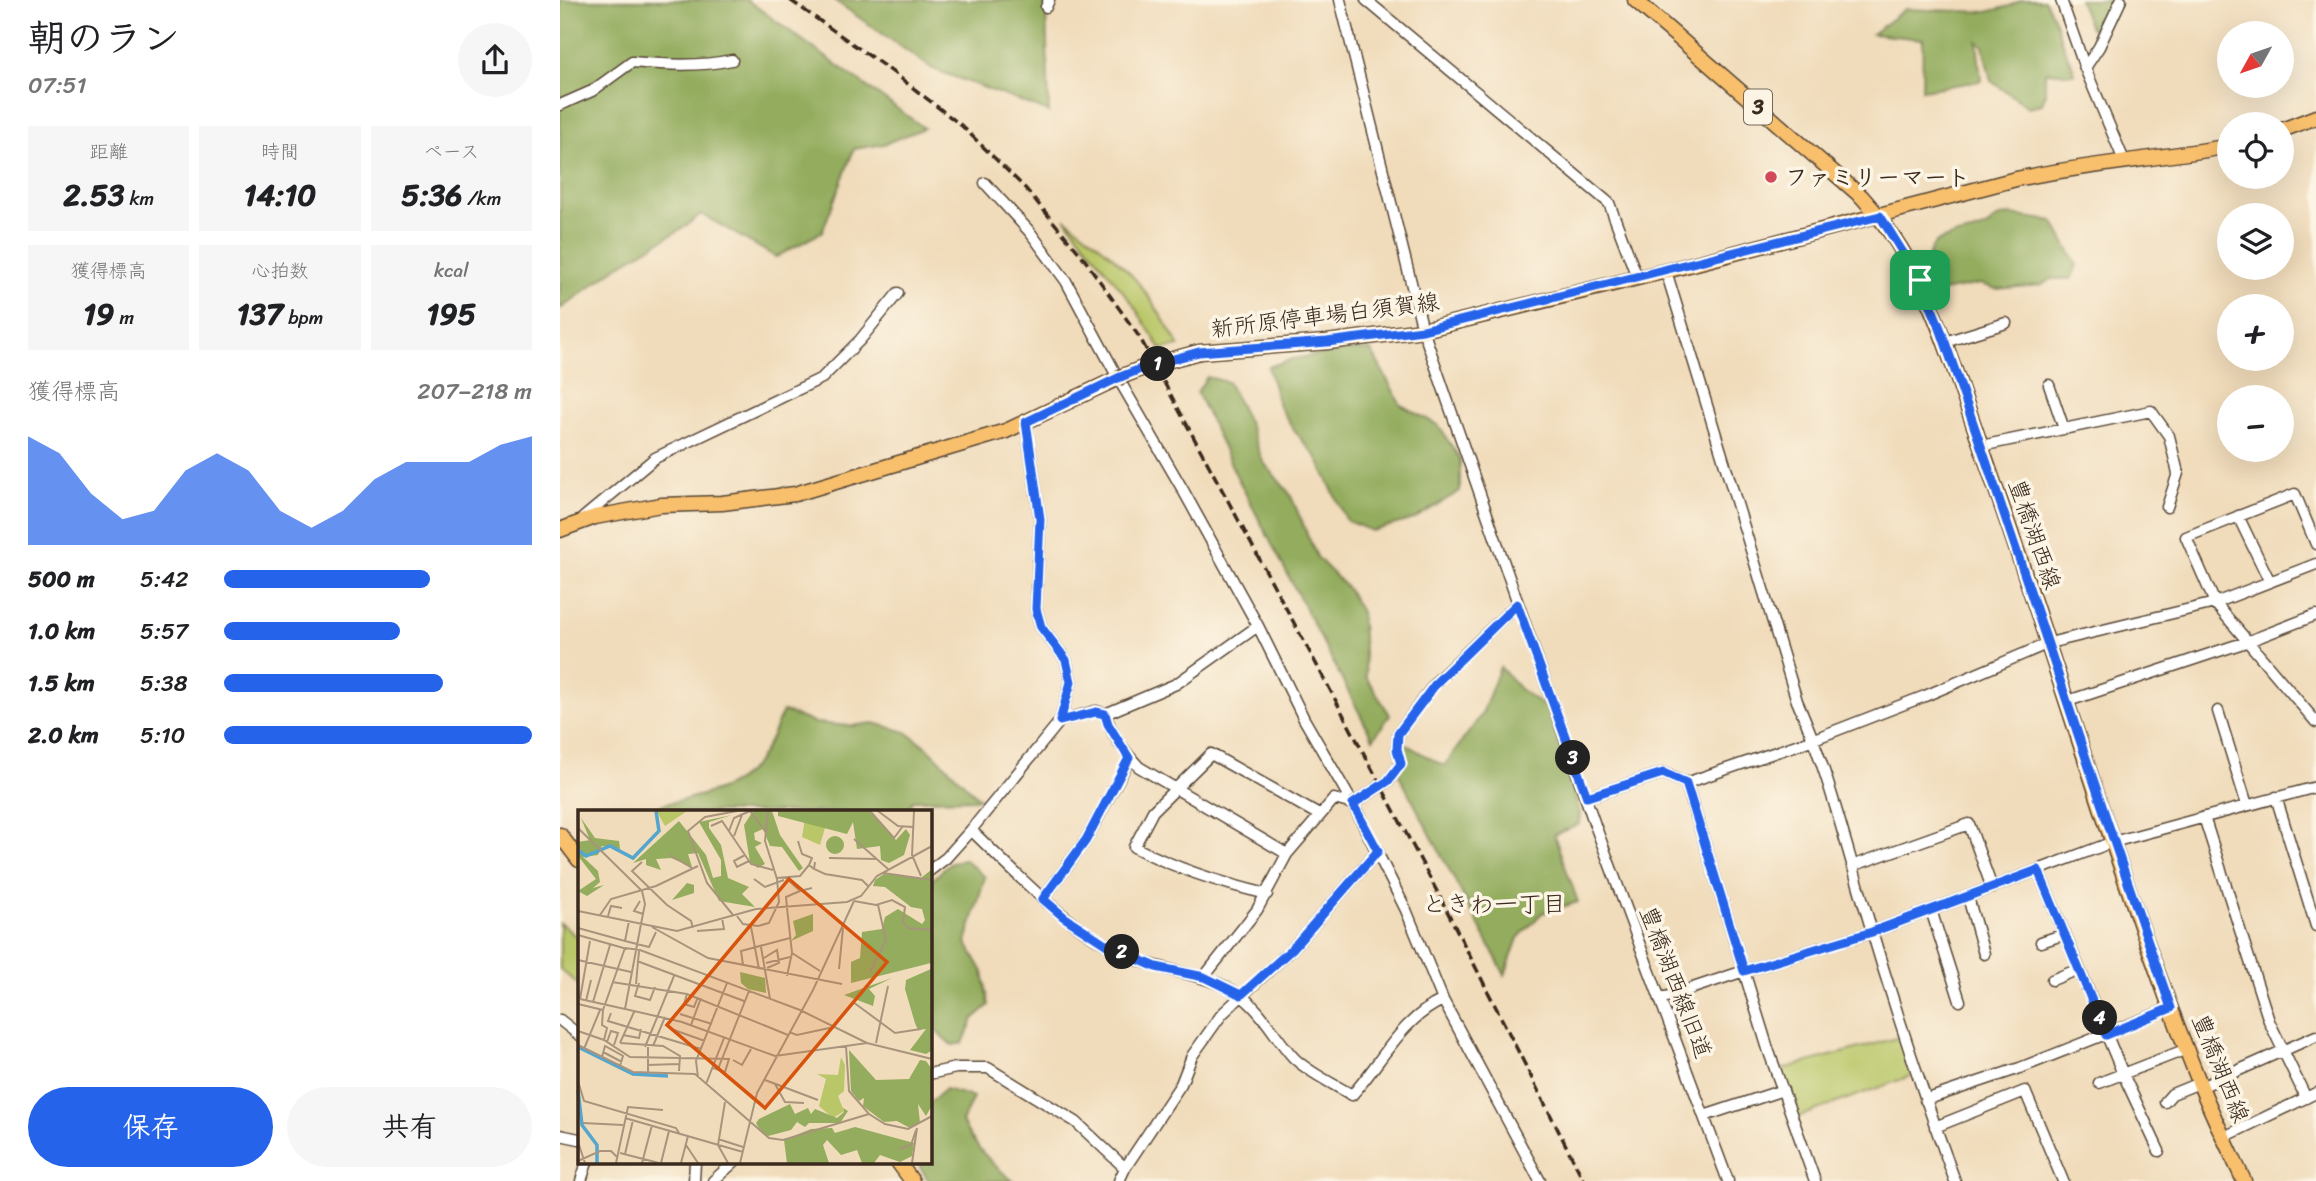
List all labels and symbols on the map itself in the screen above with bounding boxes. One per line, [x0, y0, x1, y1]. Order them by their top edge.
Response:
north arrow [2217, 21, 2294, 98]
road number: 3 [1744, 90, 1772, 124]
place label: ファミリーマート [1785, 157, 1970, 198]
marker: ファミリーマート [1763, 169, 1779, 185]
pin [1890, 250, 1950, 310]
street label: 新所原停車場白須賀線 [1208, 281, 1442, 350]
pin: 1 [1140, 346, 1176, 382]
street label: 豊橋湖西線 [1996, 473, 2073, 595]
pin: 3 [1556, 740, 1590, 776]
inset map [578, 810, 931, 1164]
district label: ときわ一丁目 [1422, 883, 1566, 925]
street label: 豊橋湖西線旧道 [1628, 900, 1724, 1065]
pin: 2 [1104, 934, 1140, 970]
pin: 4 [2082, 1000, 2118, 1036]
street label: 豊橋湖西線 [2180, 1007, 2261, 1129]

